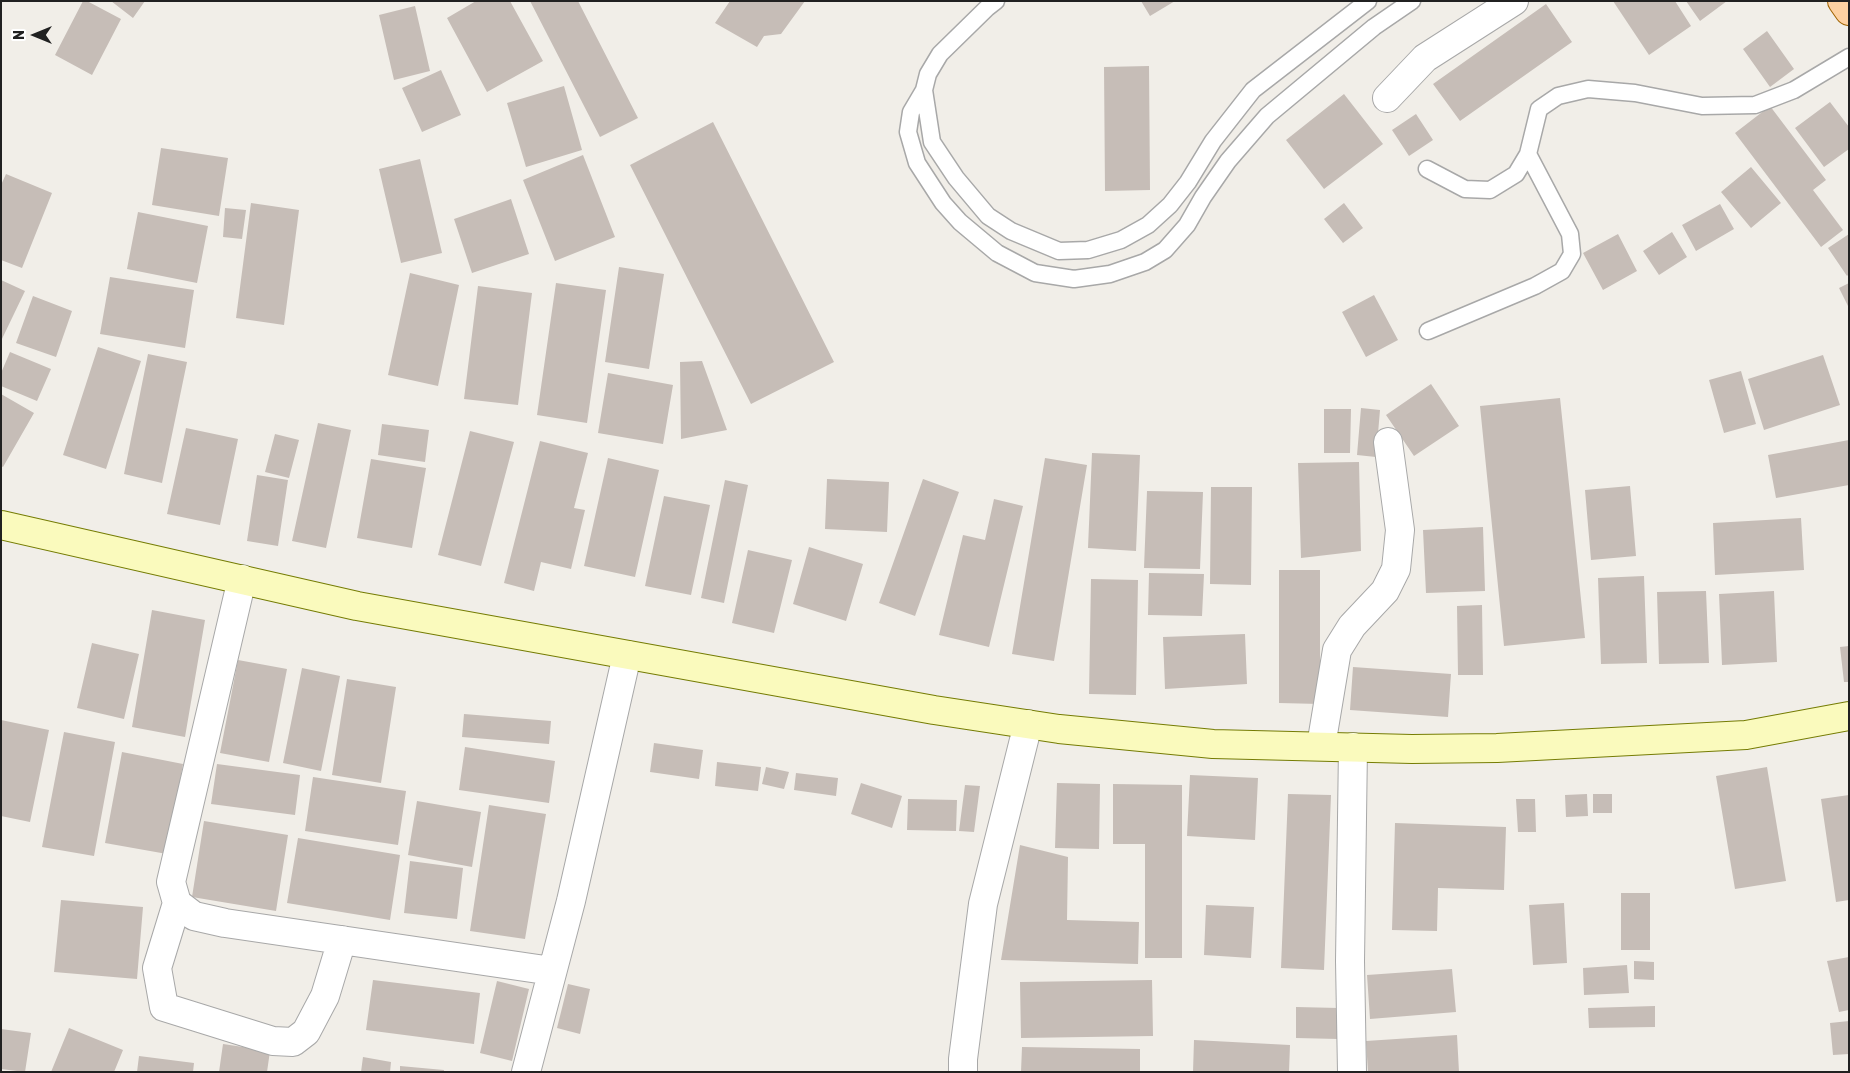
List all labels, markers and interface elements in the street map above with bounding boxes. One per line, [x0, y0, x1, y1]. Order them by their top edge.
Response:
north arrow [10, 10, 60, 60]
text: N [11, 30, 28, 40]

